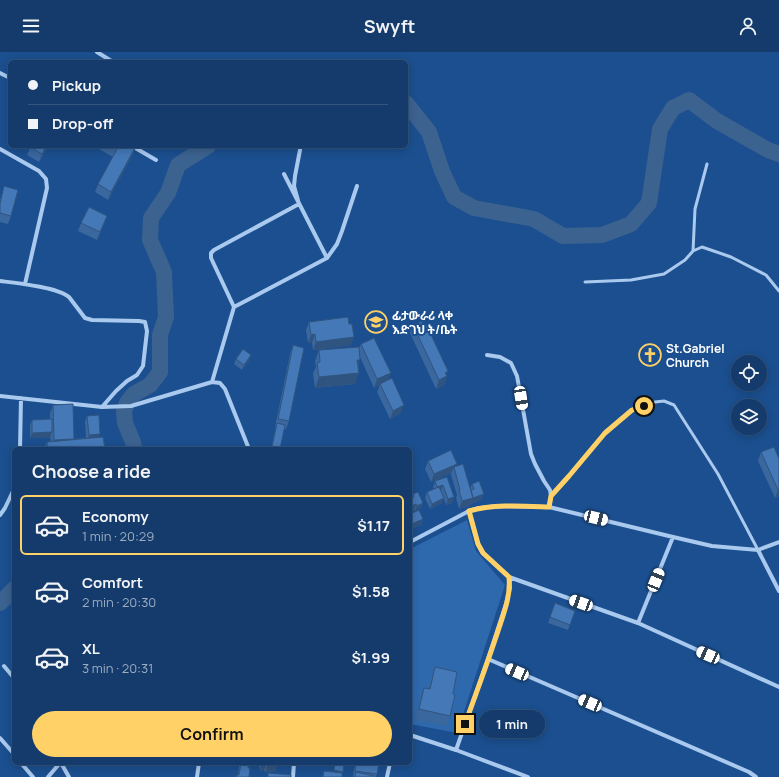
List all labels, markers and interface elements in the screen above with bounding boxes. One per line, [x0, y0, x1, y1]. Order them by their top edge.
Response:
text: Swyft [364, 14, 415, 38]
icon: menu [20, 15, 42, 37]
icon: person [737, 15, 759, 37]
text: Pickup [52, 75, 101, 96]
text: Drop-off [52, 113, 113, 134]
place label: ፊታውራሪ ላቀ እድገህ ት/ቤት [392, 307, 458, 338]
school or university icon: ፊታውራሪ ላቀ እድገህ ት/ቤት [363, 309, 389, 335]
place label: St.Gabriel Church [666, 340, 725, 371]
church icon: St.Gabriel Church [637, 342, 663, 368]
map controls [731, 355, 767, 435]
button: locate [731, 355, 767, 391]
car [513, 385, 529, 411]
route start [635, 397, 653, 415]
button: layers [731, 399, 767, 435]
text: Choose a ride [32, 459, 151, 483]
text: Economy [82, 506, 149, 527]
icon: car [34, 507, 70, 543]
car [583, 509, 609, 527]
text: $1.17 [357, 515, 390, 536]
text: 1 min · 20:29 [82, 527, 154, 545]
car [646, 567, 666, 593]
text: Comfort [82, 572, 143, 593]
icon: car [34, 573, 70, 609]
text: $1.58 [352, 581, 390, 602]
text: 2 min · 20:30 [82, 593, 156, 611]
car [568, 593, 594, 613]
text: XL [82, 638, 100, 659]
icon: car [34, 639, 70, 675]
car [695, 645, 721, 665]
text: $1.99 [351, 647, 390, 668]
text: 3 min · 20:31 [82, 659, 153, 677]
car [504, 662, 530, 682]
car [577, 693, 603, 713]
callout: 1 min [479, 710, 545, 738]
button: Confirm [32, 711, 392, 757]
route end [456, 715, 474, 733]
text: 1 min [496, 715, 528, 733]

